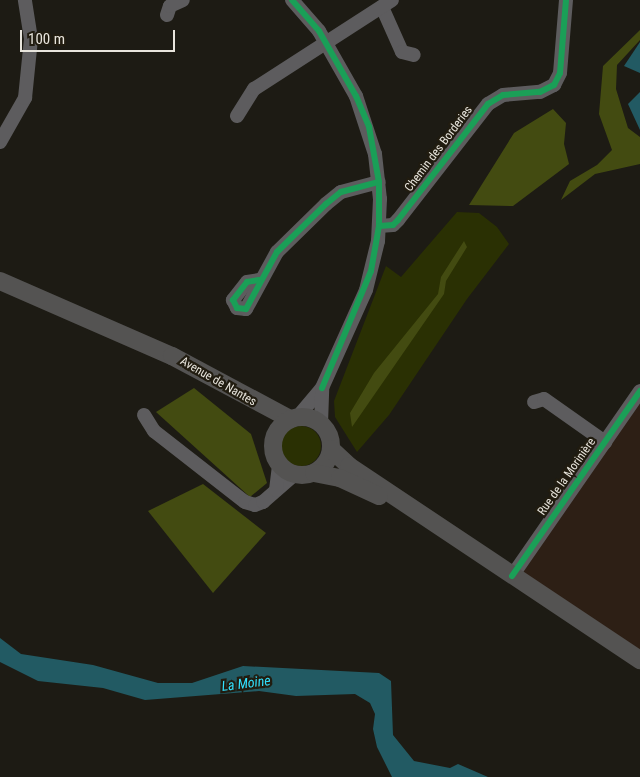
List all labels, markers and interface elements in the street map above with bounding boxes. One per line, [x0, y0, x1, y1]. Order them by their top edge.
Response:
scale bar [22, 20, 178, 52]
text: 100 m [28, 30, 65, 48]
street label: Chemin des Borderies [402, 103, 476, 195]
street label: Avenue de Nantes [177, 354, 259, 410]
street label: Rue de la Morinière [535, 436, 599, 518]
water label: La Moine [221, 672, 271, 694]

